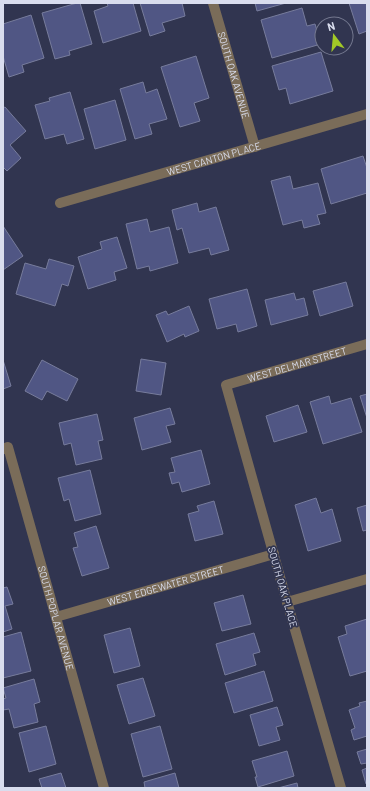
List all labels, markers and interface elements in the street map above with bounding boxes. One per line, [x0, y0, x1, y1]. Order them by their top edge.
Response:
north arrow [314, 16, 354, 56]
text: N [326, 19, 336, 33]
street label: SOUTH OAK AVENUE [216, 30, 252, 120]
street label: WEST CANTON PLACE [165, 139, 262, 178]
street label: WEST DELMAR STREET [246, 344, 348, 384]
street label: SOUTH OAK PLACE [266, 545, 300, 629]
street label: WEST EDGEWATER STREET [106, 563, 226, 608]
street label: SOUTH POPLAR AVENUE [36, 564, 77, 672]

